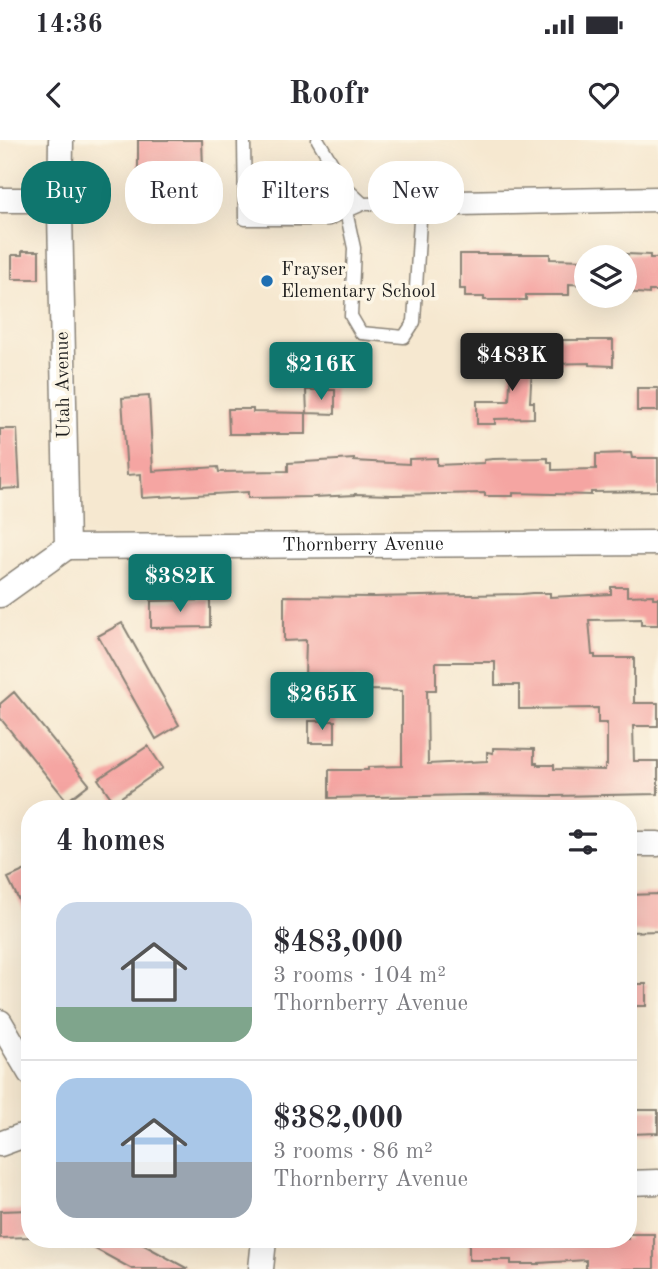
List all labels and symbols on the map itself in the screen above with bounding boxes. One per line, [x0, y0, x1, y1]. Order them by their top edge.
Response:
place label: Frayser Elementary School [281, 261, 436, 302]
marker: Frayser Elementary School [259, 273, 275, 289]
street label: Utah Avenue [54, 331, 74, 439]
pin: $483K [463, 334, 561, 393]
pin: $216K [272, 342, 370, 402]
street label: Thornberry Avenue [282, 535, 444, 555]
pin: $382K [131, 554, 229, 614]
pin: $265K [273, 672, 371, 732]

